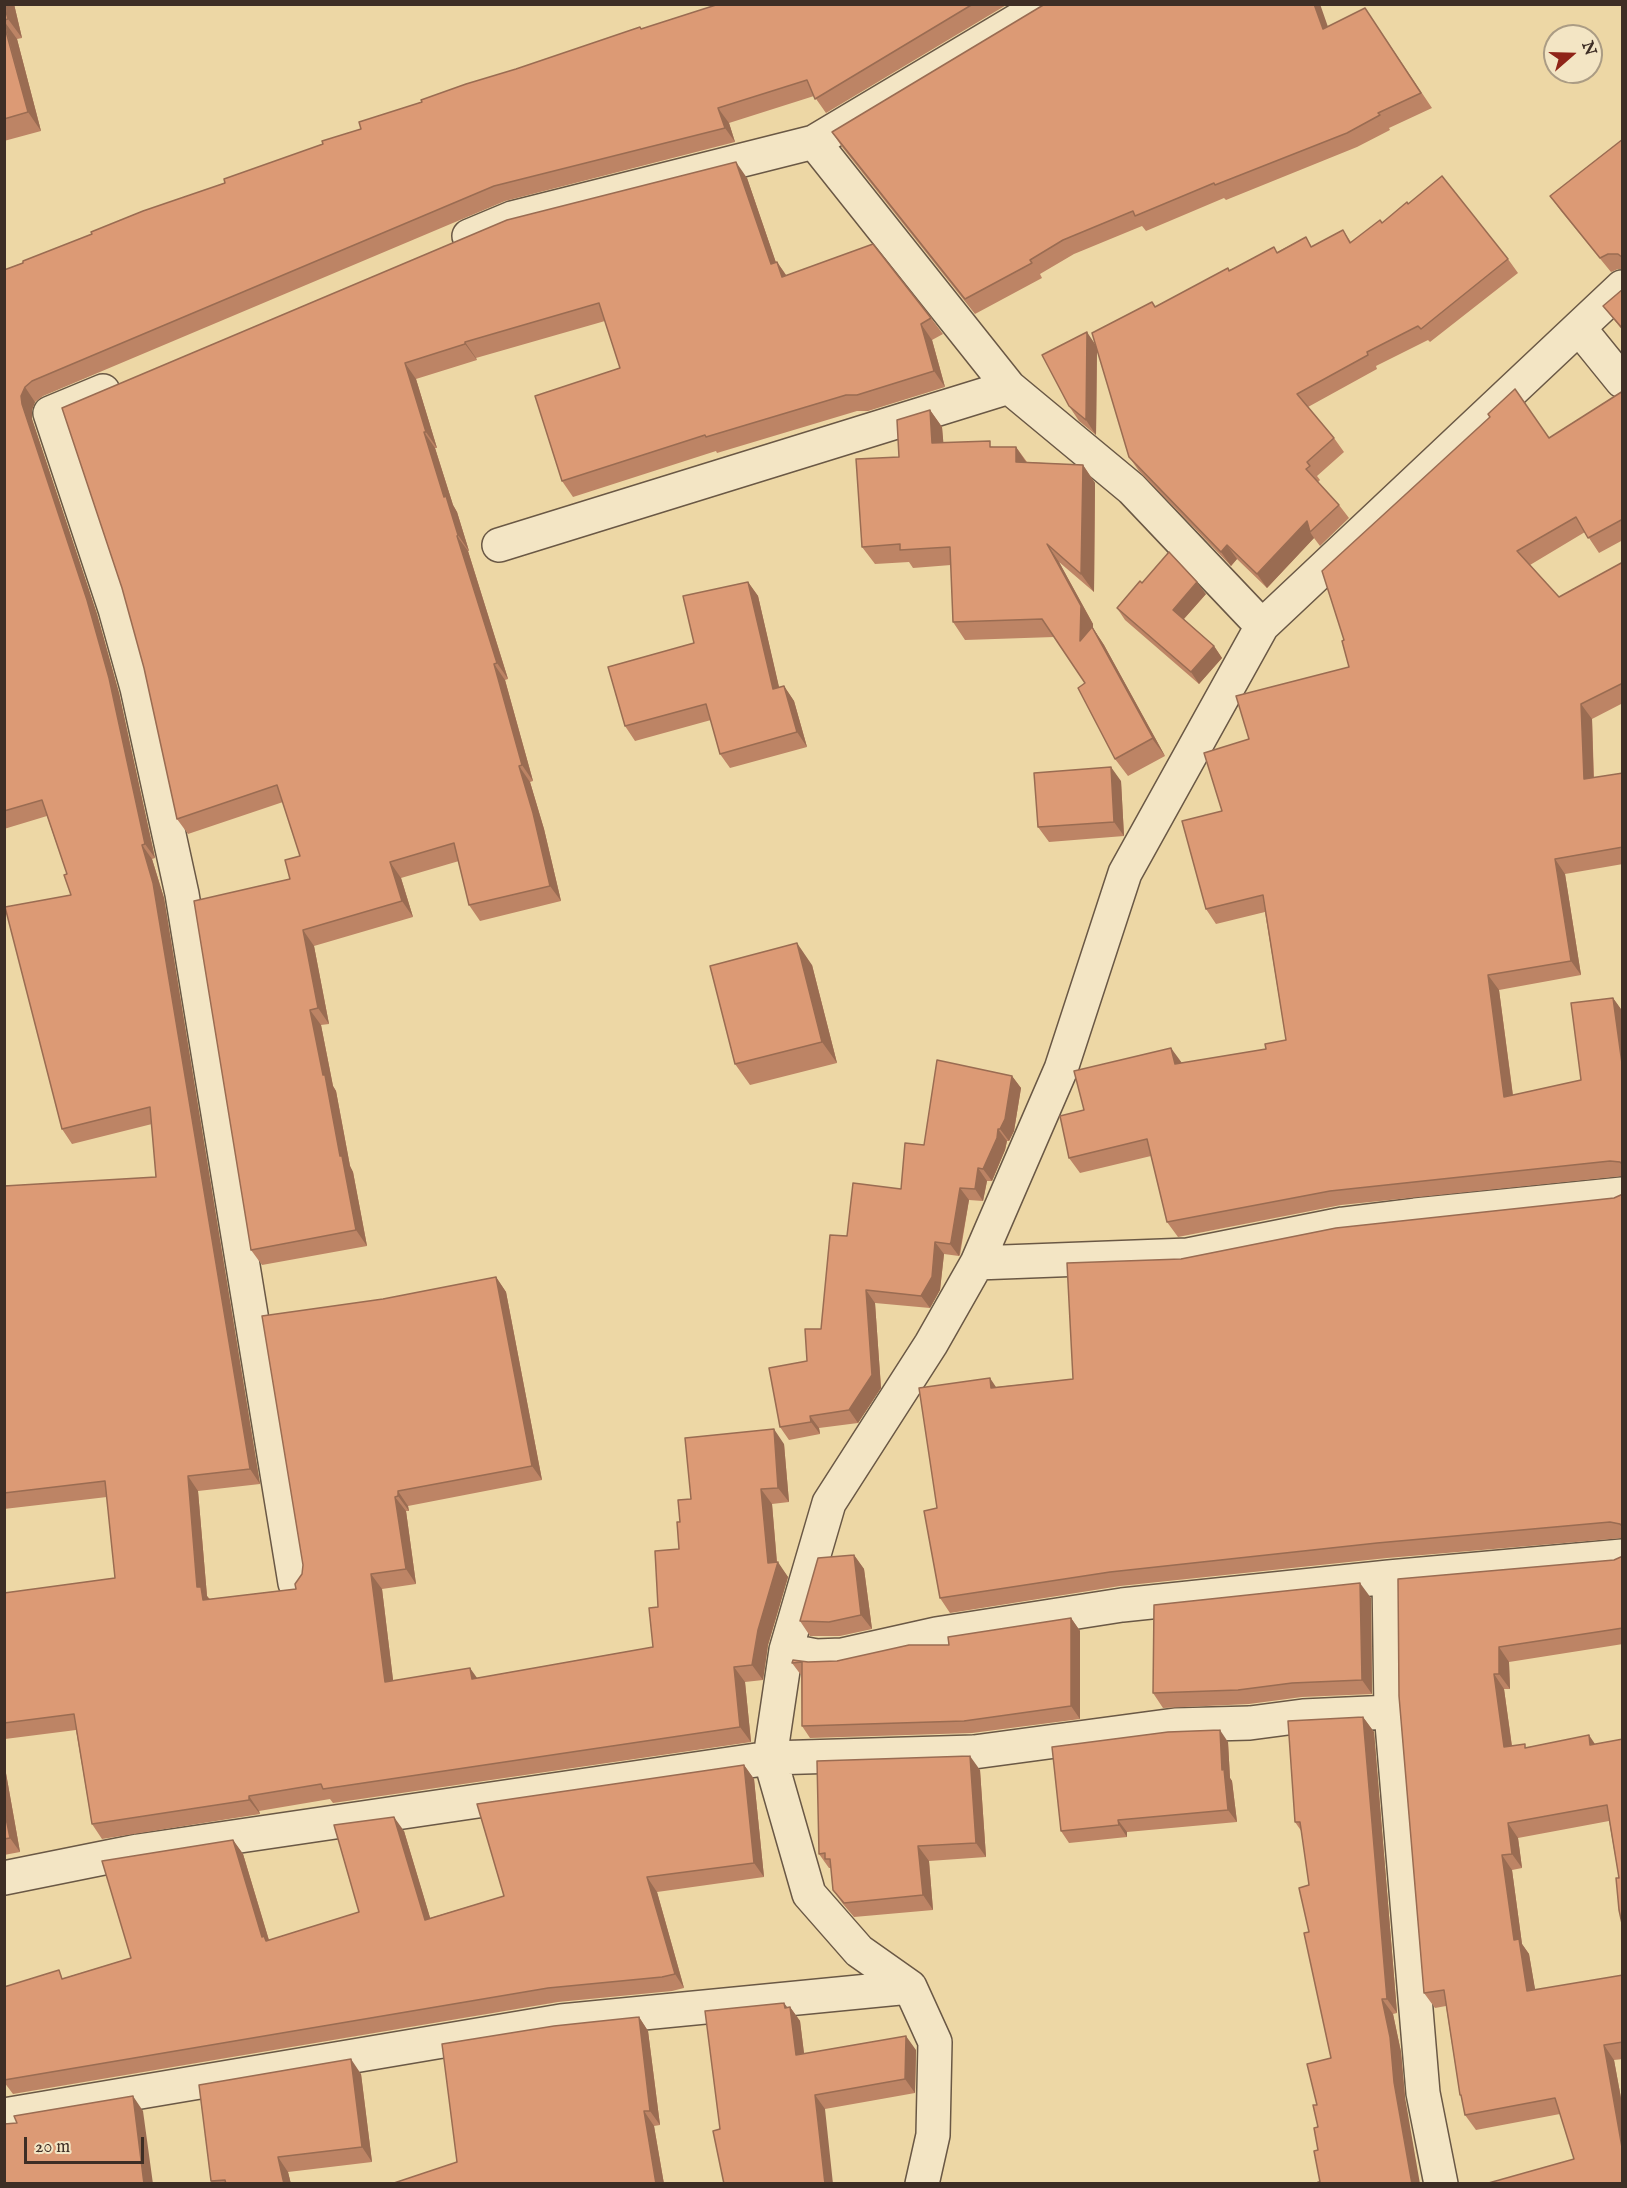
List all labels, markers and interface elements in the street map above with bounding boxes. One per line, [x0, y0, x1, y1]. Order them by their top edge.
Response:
north arrow [1543, 24, 1603, 84]
text: N [1576, 39, 1600, 58]
scale bar [27, 2125, 147, 2163]
text: 20 m [35, 2136, 70, 2159]

